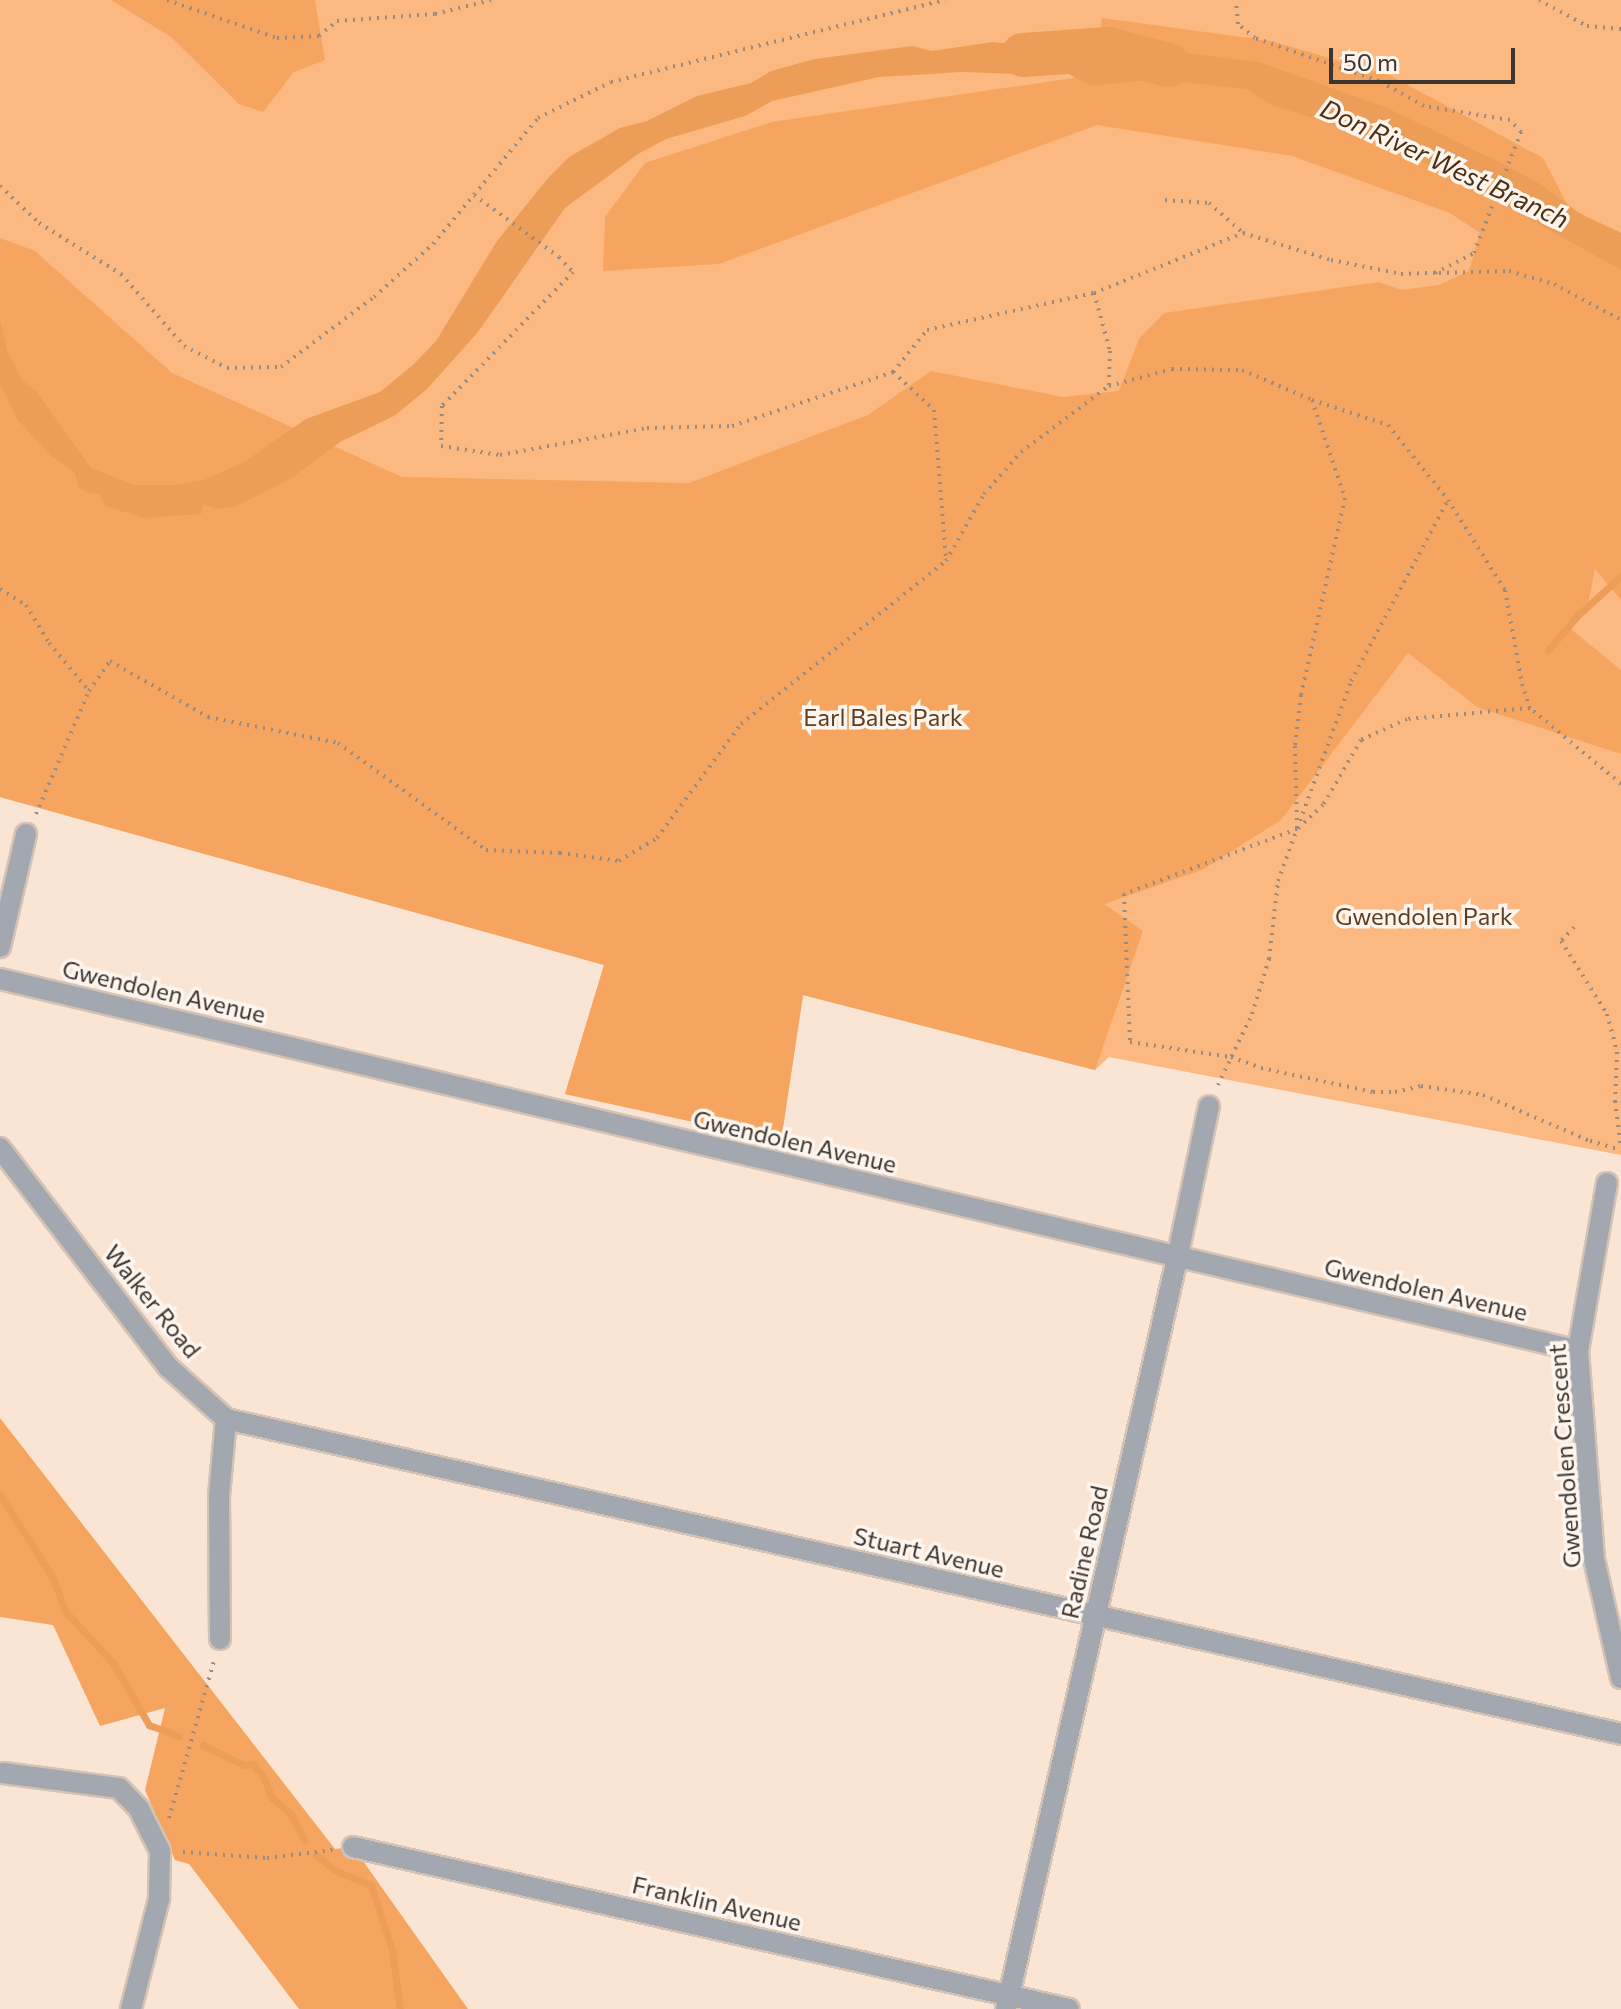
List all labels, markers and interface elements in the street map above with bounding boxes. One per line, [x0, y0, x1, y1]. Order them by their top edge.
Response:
scale bar [1333, 32, 1519, 82]
text: 50 m [1343, 47, 1398, 76]
water label: Don River West Branch [1316, 92, 1574, 234]
park label: Earl Bales Park [803, 703, 963, 731]
park label: Gwendolen Park [1335, 902, 1513, 930]
street label: Gwendolen Avenue [60, 954, 268, 1028]
street label: Gwendolen Avenue [691, 1104, 899, 1178]
street label: Walker Road [99, 1239, 207, 1363]
street label: Gwendolen Avenue [1322, 1252, 1530, 1326]
street label: Gwendolen Crescent [1542, 1343, 1586, 1569]
street label: Radine Road [1055, 1483, 1113, 1621]
street label: Stuart Avenue [851, 1521, 1007, 1583]
street label: Franklin Avenue [630, 1870, 804, 1936]

